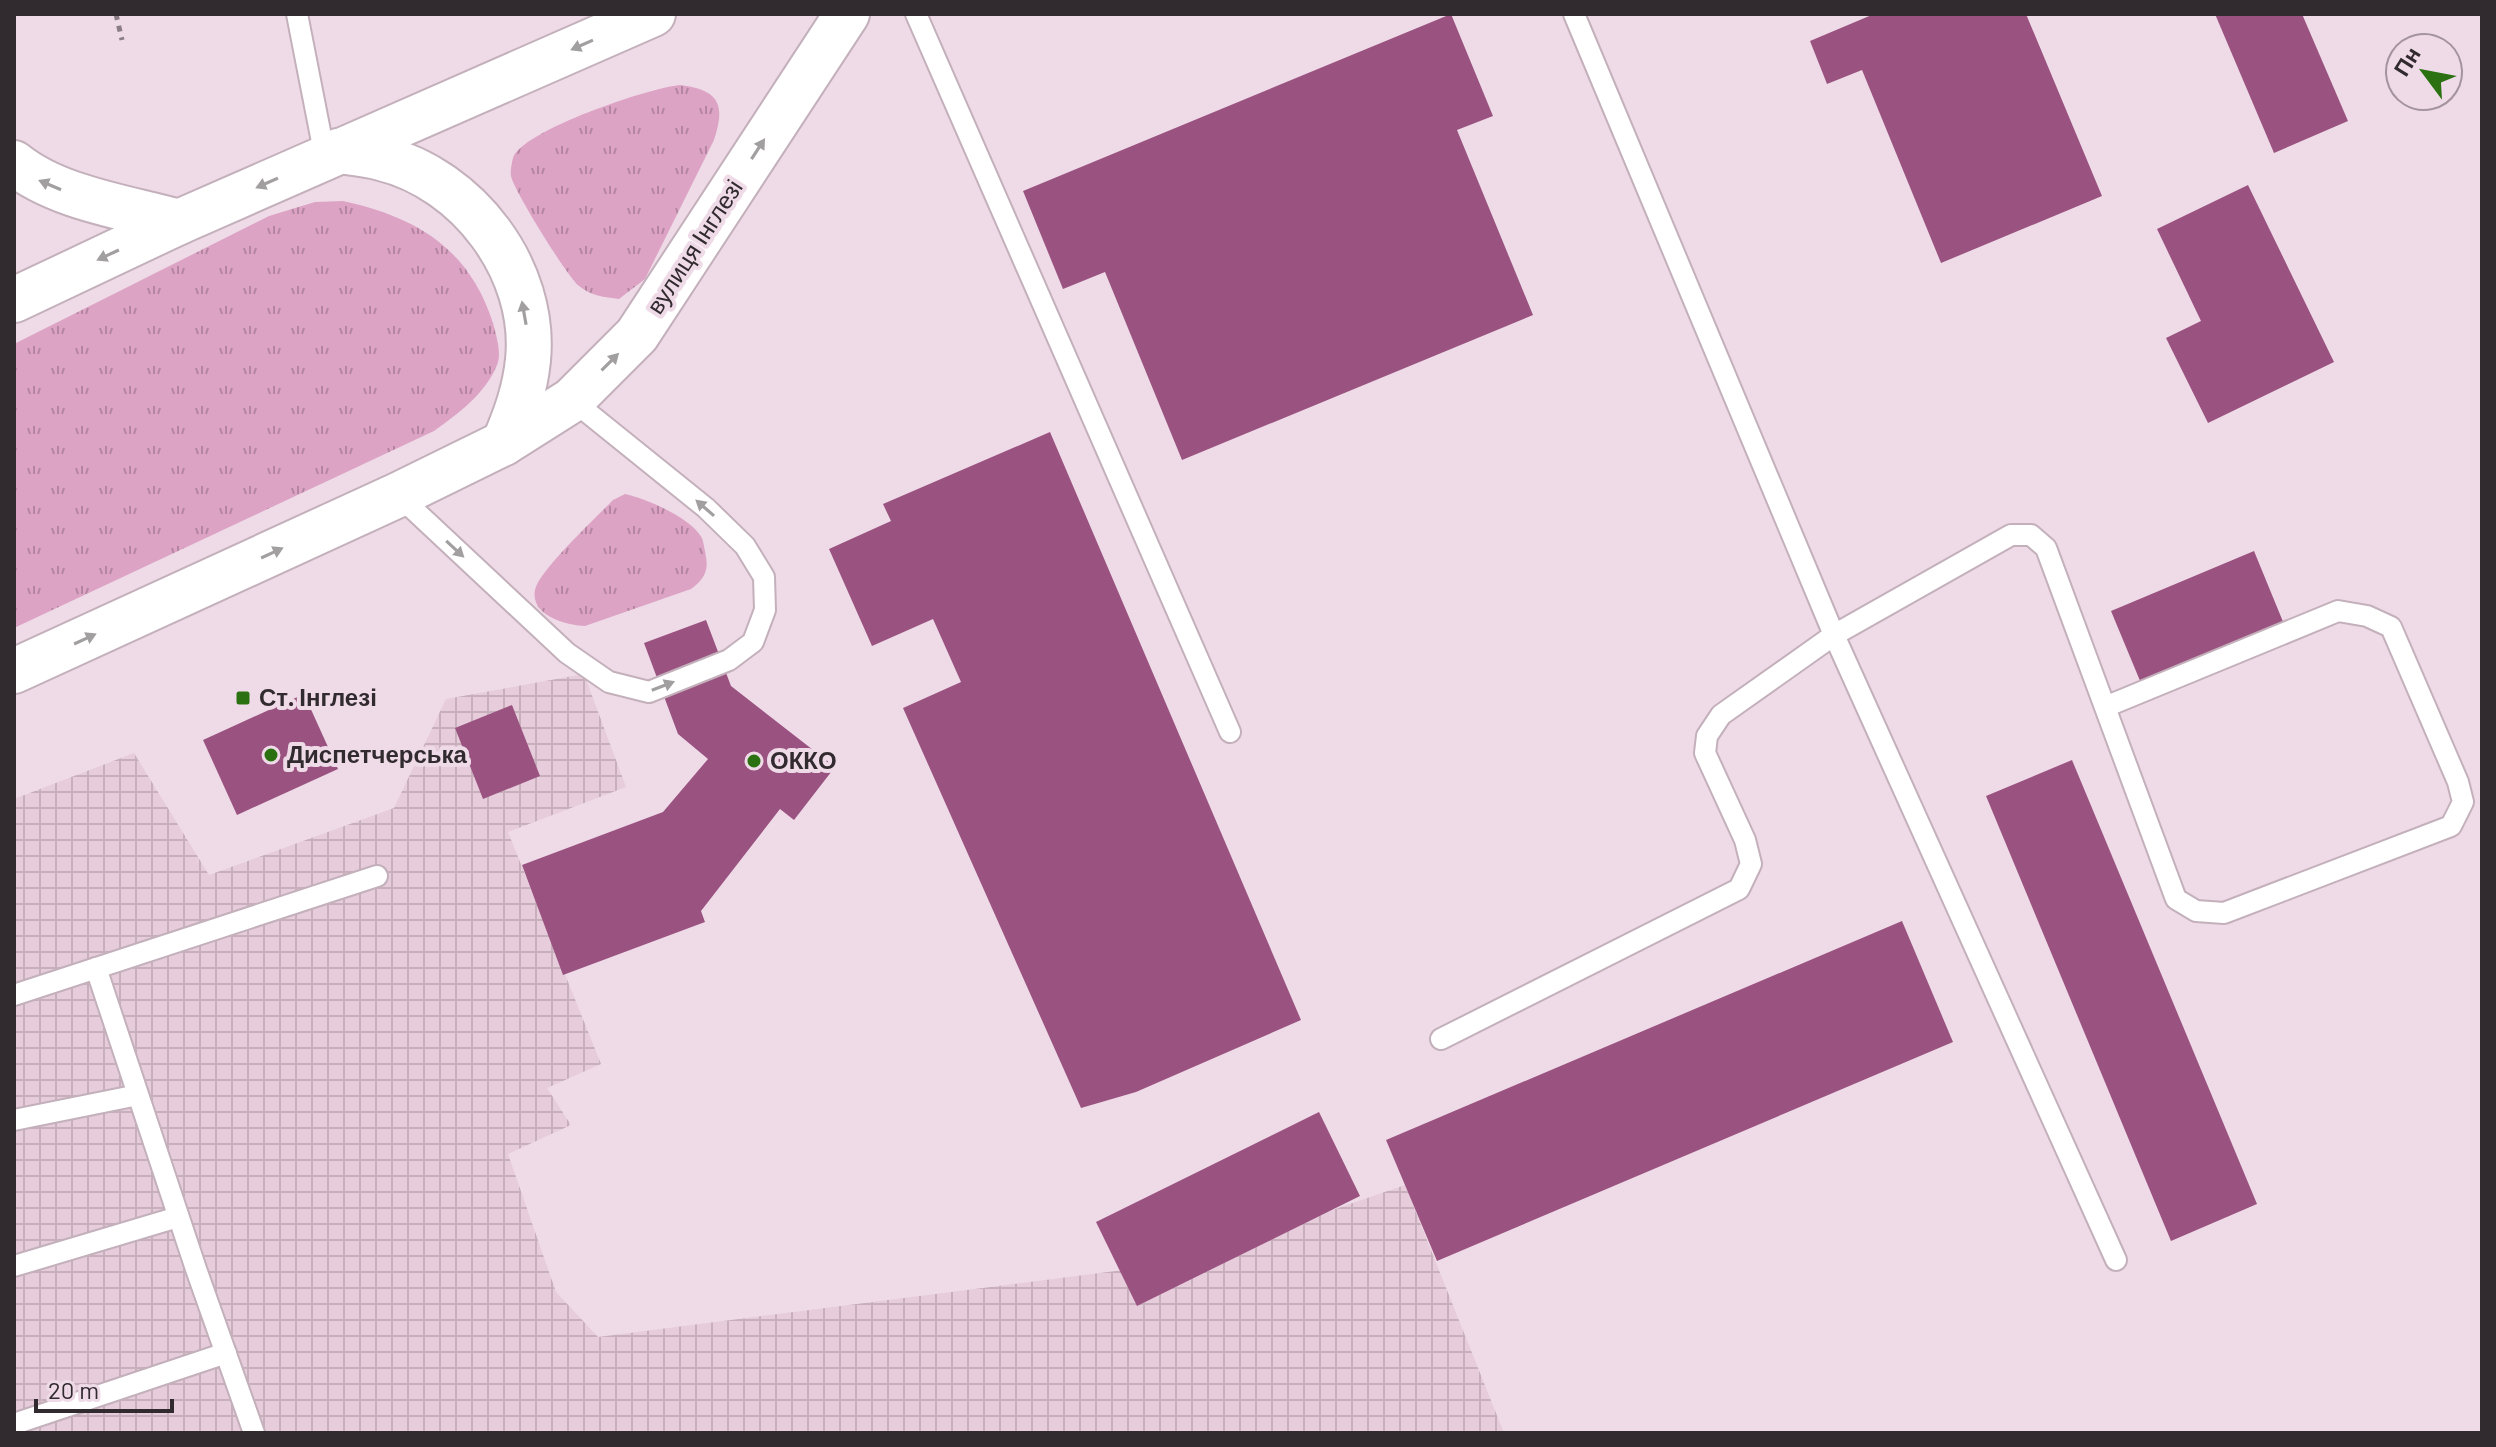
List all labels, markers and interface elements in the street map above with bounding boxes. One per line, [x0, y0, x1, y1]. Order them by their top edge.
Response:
north arrow [2384, 32, 2464, 112]
one-way arrow [570, 39, 594, 52]
text: Пн [2387, 42, 2425, 80]
one-way arrow [751, 138, 765, 160]
street label: вулиця Інглезі [640, 174, 748, 319]
one-way arrow [255, 176, 278, 189]
one-way arrow [38, 178, 62, 191]
one-way arrow [97, 248, 120, 262]
one-way arrow [517, 301, 529, 326]
one-way arrow [600, 353, 619, 372]
one-way arrow [695, 500, 715, 517]
one-way arrow [445, 539, 464, 557]
one-way arrow [260, 546, 284, 560]
one-way arrow [73, 632, 97, 645]
one-way arrow [651, 679, 675, 692]
place label: Ст. Інглезі [259, 682, 377, 711]
marker: Ст. Інглезі [234, 689, 252, 707]
place label: Диспетчерська [287, 739, 468, 768]
place label: ОККО [770, 745, 837, 774]
marker: Диспетчерська [262, 746, 280, 764]
marker: ОККО [745, 752, 763, 770]
scale bar [36, 1363, 172, 1413]
text: 20 m [48, 1375, 99, 1404]

